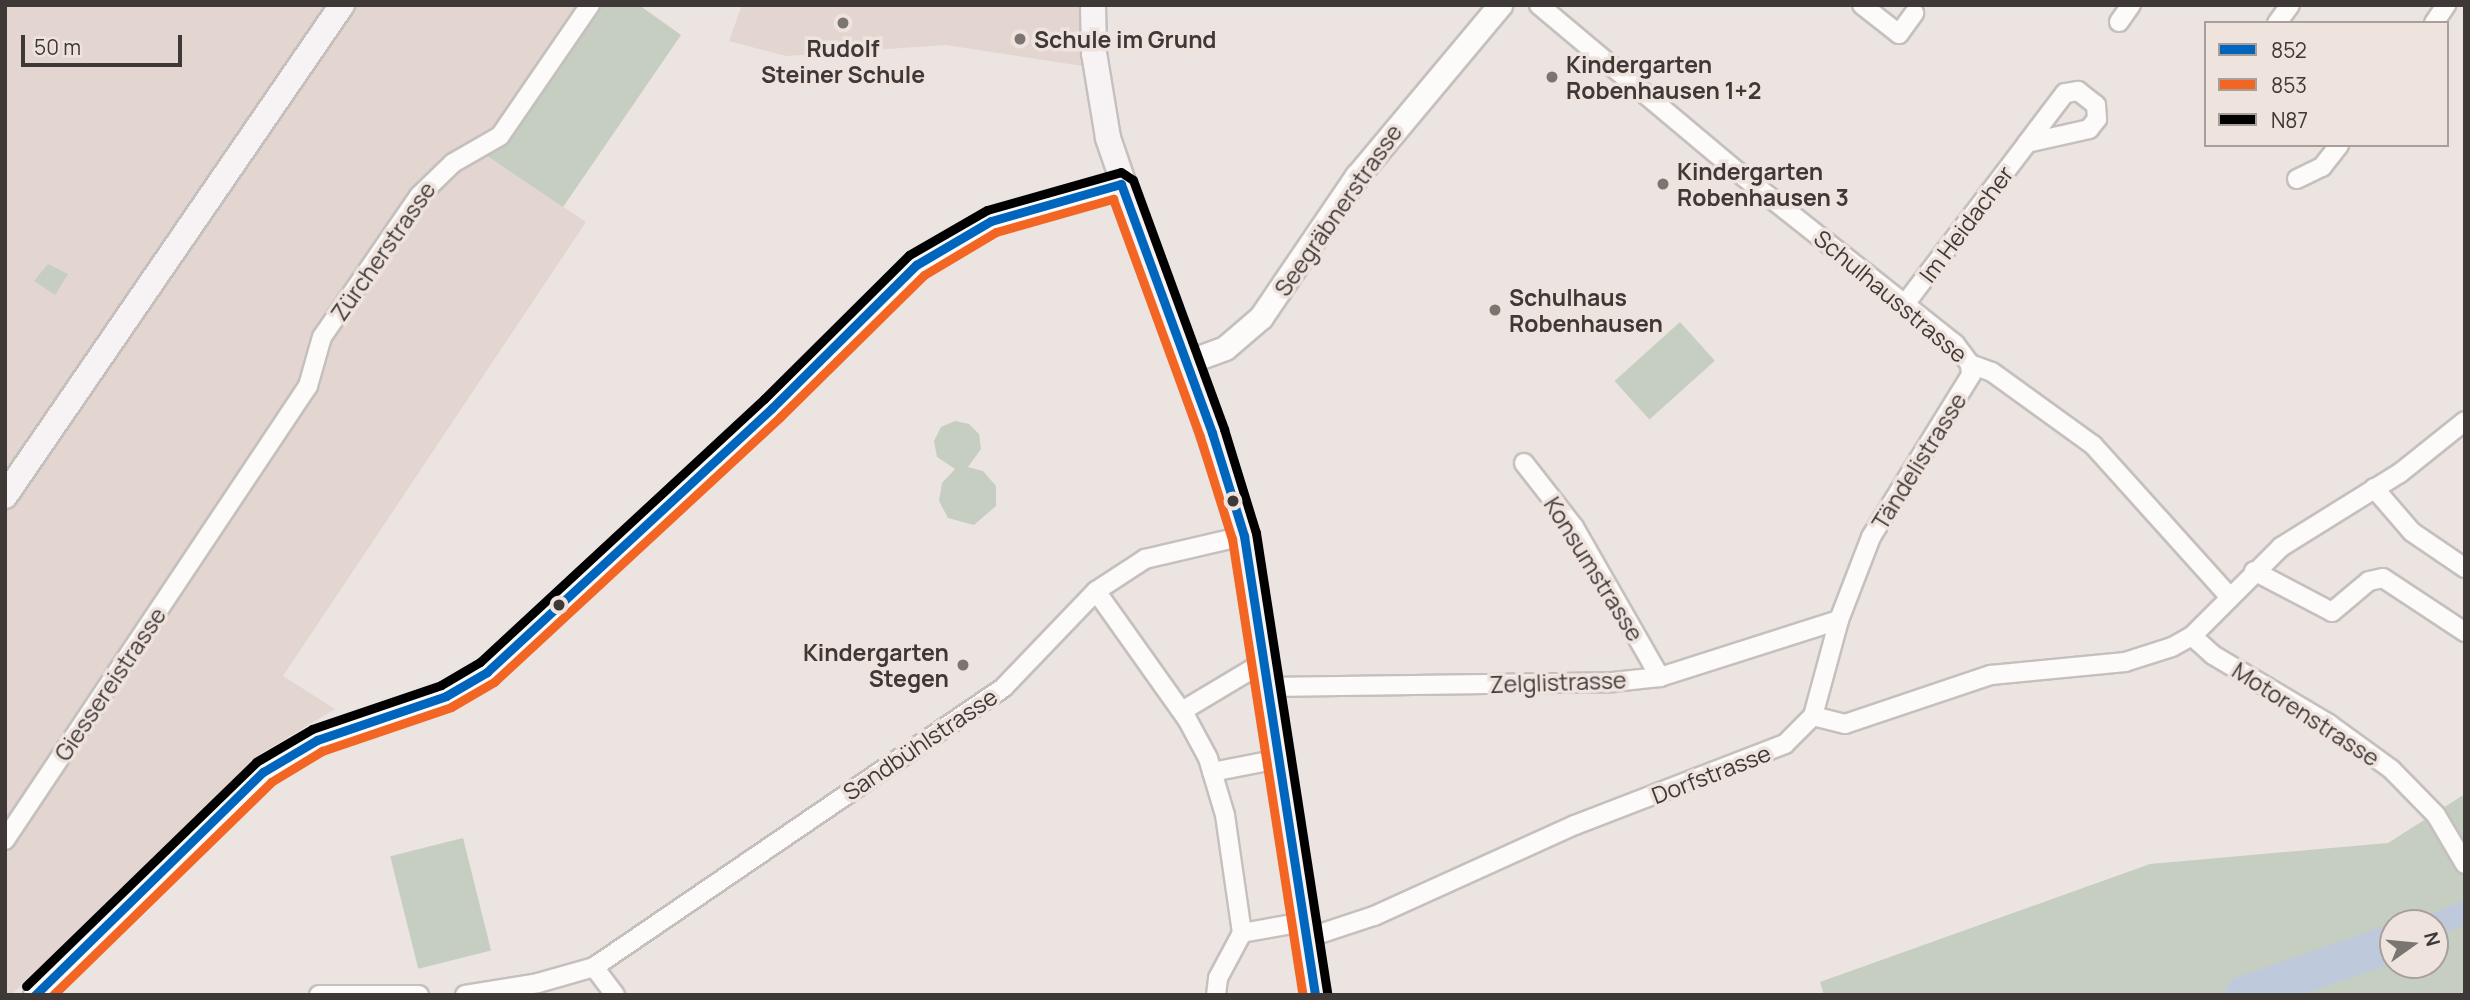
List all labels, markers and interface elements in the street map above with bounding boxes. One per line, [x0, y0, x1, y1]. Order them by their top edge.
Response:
marker: Rudolf Steiner Schule [835, 15, 851, 31]
scale bar [24, 21, 186, 65]
legend [2204, 21, 2449, 147]
place label: Schule im Grund [1034, 25, 1217, 53]
marker: Schule im Grund [1012, 31, 1028, 47]
text: 50 m [34, 33, 81, 61]
place label: Rudolf Steiner Schule [761, 34, 925, 88]
text: 852 [2271, 36, 2307, 64]
place label: Kindergarten Robenhausen 1+2 [1566, 50, 1761, 104]
marker: Kindergarten Robenhausen 1+2 [1544, 69, 1560, 85]
text: 853 [2271, 71, 2307, 99]
text: N87 [2271, 106, 2308, 134]
street label: Seegräbnerstrasse [1268, 119, 1408, 301]
place label: Kindergarten Robenhausen 3 [1677, 157, 1849, 211]
street label: Im Heidacher [1913, 160, 2019, 288]
street label: Zürcherstrasse [325, 176, 441, 326]
marker: Kindergarten Robenhausen 3 [1655, 176, 1671, 192]
street label: Schulhausstrasse [1809, 224, 1973, 368]
place label: Schulhaus Robenhausen [1509, 283, 1663, 337]
marker: Schulhaus Robenhausen [1487, 302, 1503, 318]
street label: Tändelistrasse [1866, 388, 1972, 534]
street label: Konsumstrasse [1539, 492, 1649, 646]
unlabelled marker [1226, 494, 1240, 508]
unlabelled marker [552, 598, 566, 612]
street label: Giessereistrasse [49, 602, 171, 766]
place label: Kindergarten Stegen [803, 638, 949, 692]
street label: Motorenstrasse [2227, 656, 2385, 772]
marker: Kindergarten Stegen [955, 657, 971, 673]
street label: Zelglistrasse [1489, 666, 1627, 698]
street label: Sandbühlstrasse [838, 682, 1002, 806]
street label: Dorfstrasse [1648, 739, 1774, 809]
north arrow [2379, 909, 2449, 979]
text: N [2418, 929, 2447, 949]

